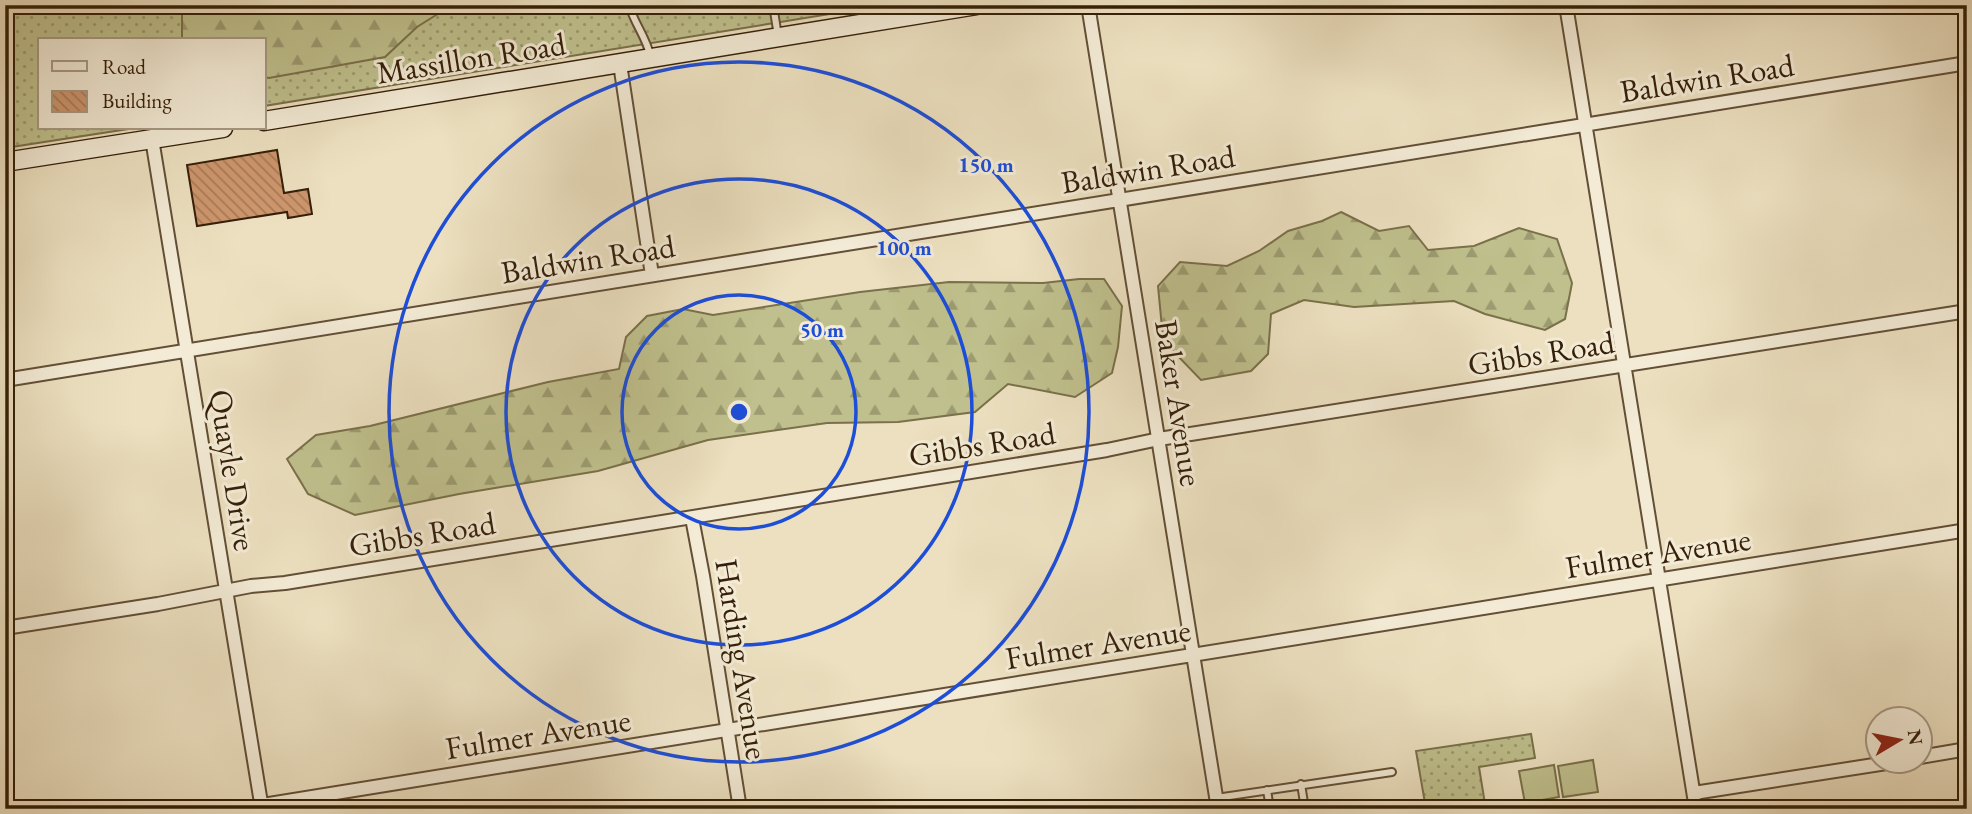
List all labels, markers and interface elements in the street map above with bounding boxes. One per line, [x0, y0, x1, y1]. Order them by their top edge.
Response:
street label: Massillon Road [373, 22, 569, 94]
legend [38, 38, 266, 130]
street label: Baldwin Road [1617, 43, 1798, 112]
text: Road [102, 53, 146, 80]
text: Building [102, 87, 172, 114]
street label: Baldwin Road [1058, 134, 1239, 203]
text: 150 m [958, 151, 1014, 178]
street label: Baldwin Road [498, 224, 679, 293]
text: 100 m [876, 234, 932, 261]
text: 50 m [800, 316, 844, 343]
street label: Baker Avenue [1145, 317, 1213, 489]
street label: Gibbs Road [1465, 321, 1618, 385]
street label: Quayle Drive [200, 386, 266, 554]
centre of rings [727, 400, 751, 424]
street label: Gibbs Road [906, 412, 1059, 476]
street label: Gibbs Road [346, 502, 499, 566]
street label: Fulmer Avenue [1562, 518, 1754, 588]
street label: Harding Avenue [705, 556, 779, 762]
street label: Fulmer Avenue [1002, 609, 1194, 679]
street label: Fulmer Avenue [442, 699, 634, 769]
north arrow [1864, 706, 1934, 776]
text: N [1902, 727, 1929, 747]

